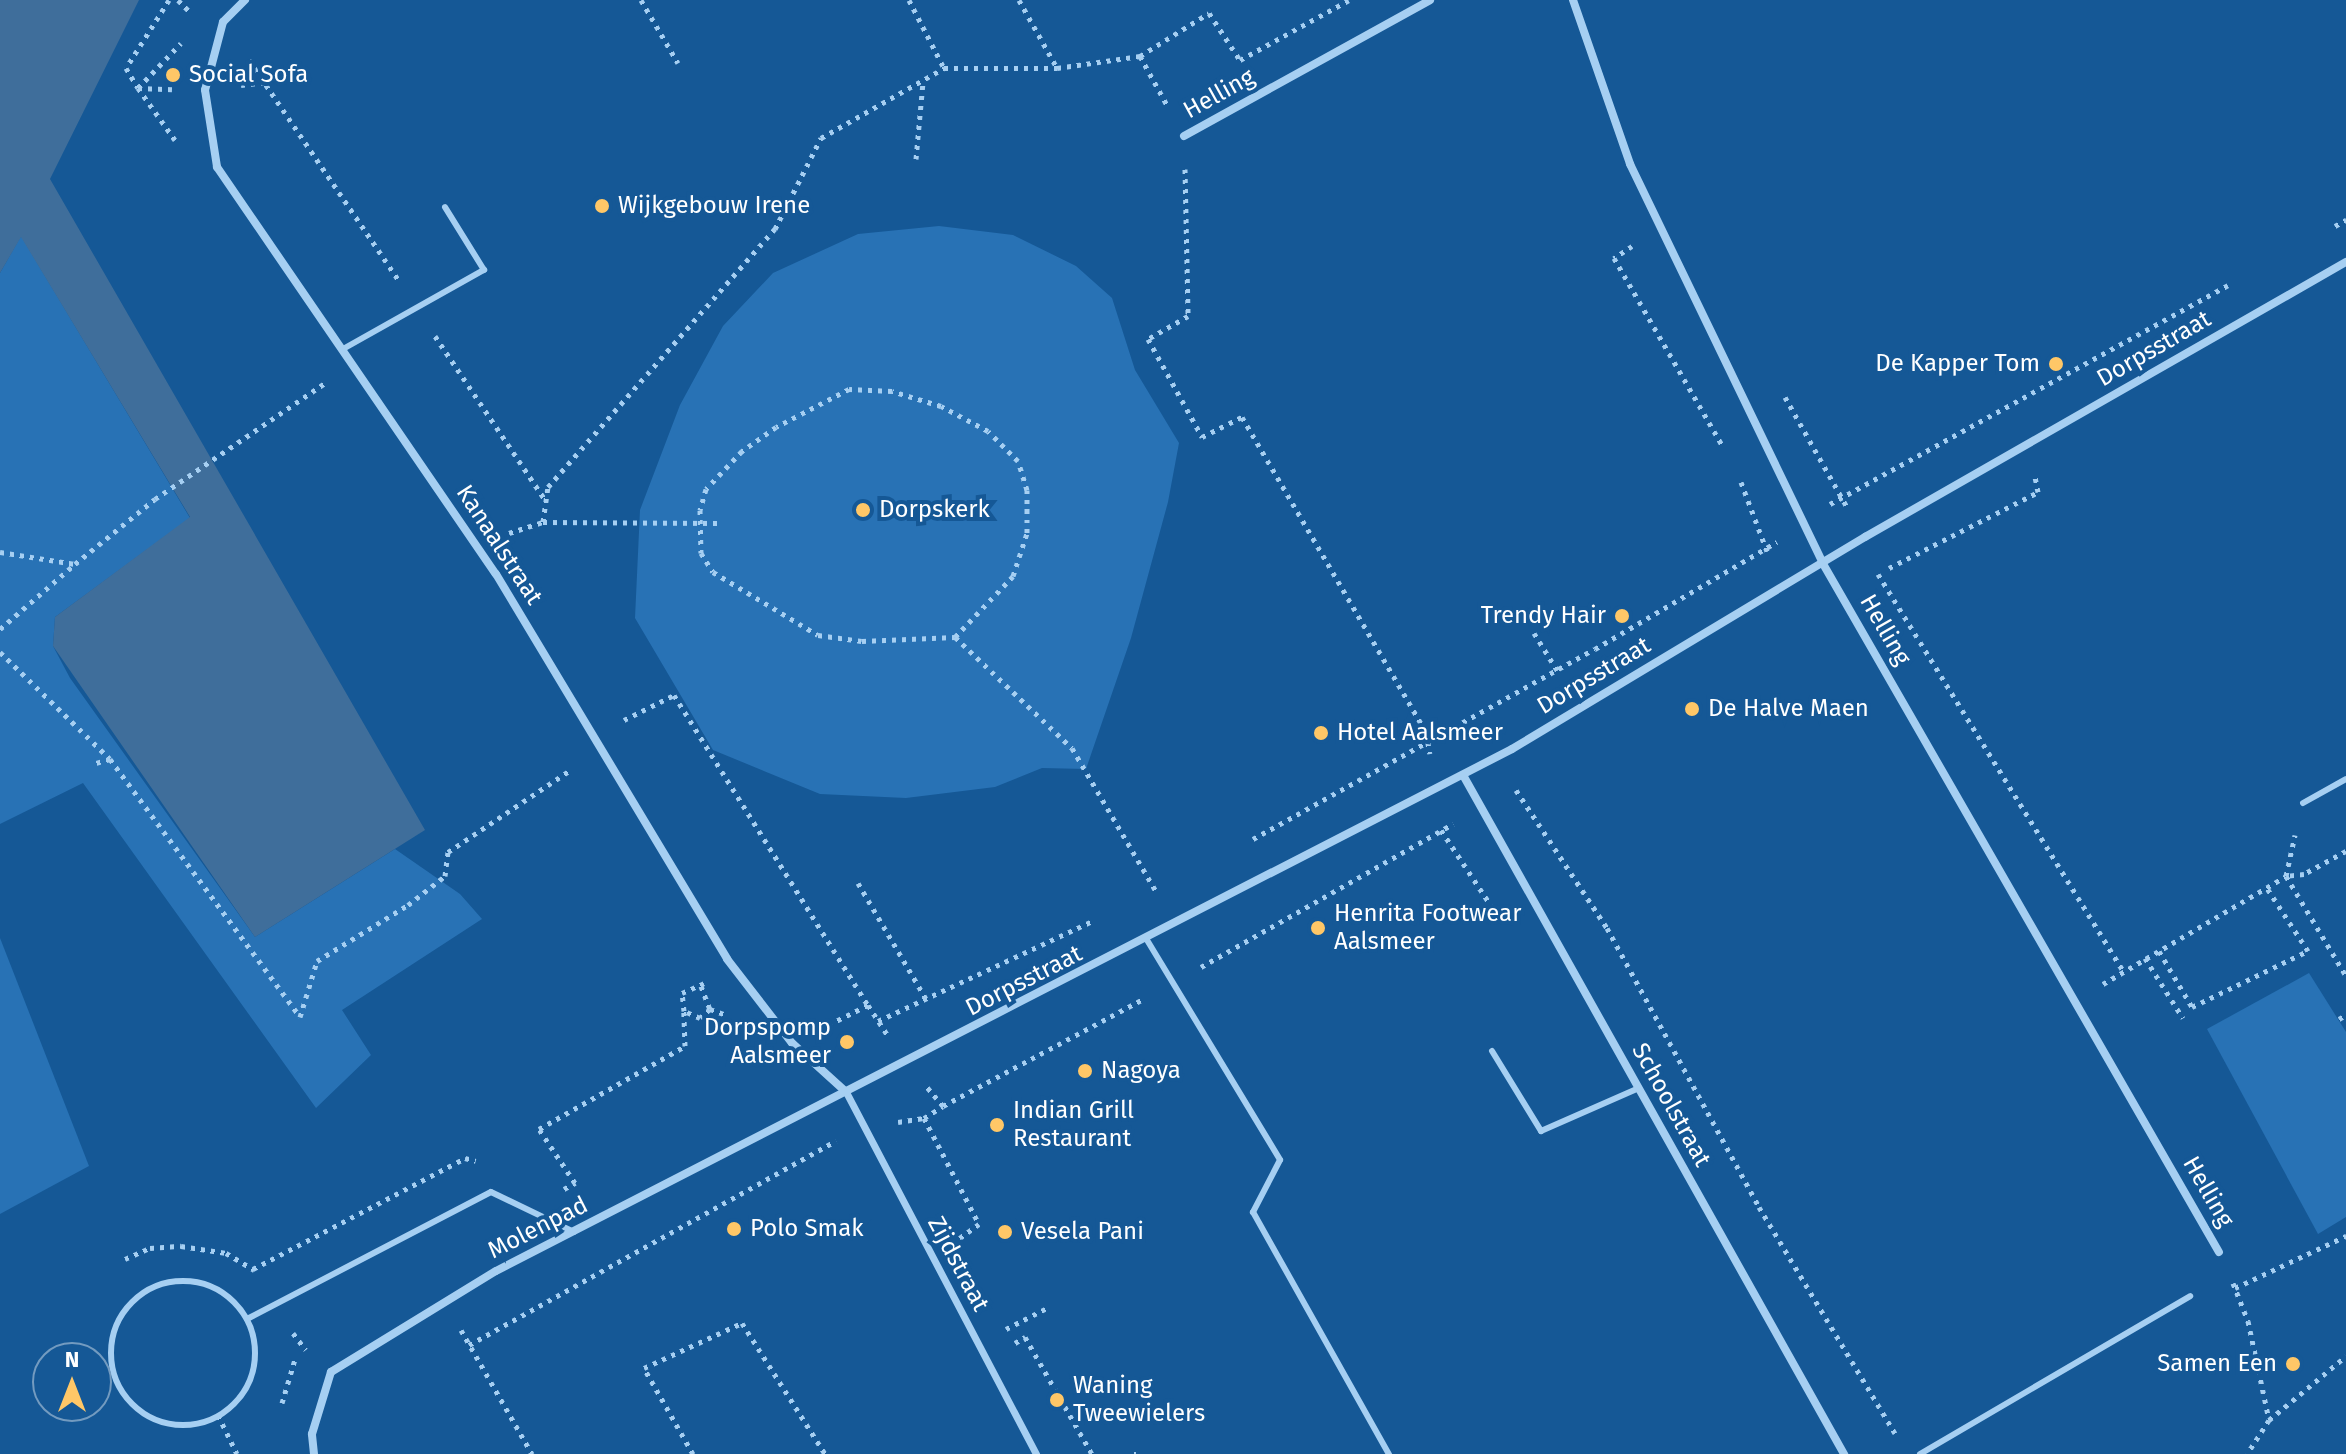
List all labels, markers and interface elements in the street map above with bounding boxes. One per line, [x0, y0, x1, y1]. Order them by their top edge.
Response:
place label: Social Sofa [189, 61, 308, 89]
street label: Helling [1178, 63, 1260, 125]
marker: Social Sofa [164, 66, 182, 84]
place label: Wijkgebouw Irene [618, 192, 810, 220]
marker: Wijkgebouw Irene [593, 197, 611, 215]
street label: Dorpsstraat [2092, 305, 2216, 393]
place label: De Kapper Tom [1875, 350, 2040, 378]
marker: De Kapper Tom [2047, 355, 2065, 373]
street label: Kanaalstraat [450, 480, 548, 610]
place label: Dorpskerk [879, 496, 990, 524]
marker: Dorpskerk [854, 501, 872, 519]
street label: Helling [1853, 590, 1917, 670]
place label: Trendy Hair [1481, 602, 1606, 630]
marker: Trendy Hair [1613, 607, 1631, 625]
street label: Dorpsstraat [1532, 631, 1656, 721]
place label: De Halve Maen [1708, 695, 1869, 723]
marker: De Halve Maen [1683, 700, 1701, 718]
place label: Hotel Aalsmeer [1337, 719, 1503, 747]
marker: Hotel Aalsmeer [1312, 724, 1330, 742]
place label: Henrita Footwear Aalsmeer [1334, 900, 1521, 956]
marker: Henrita Footwear Aalsmeer [1309, 919, 1327, 937]
street label: Dorpsstraat [961, 939, 1087, 1023]
place label: Dorpspomp Aalsmeer [704, 1014, 831, 1070]
marker: Dorpspomp Aalsmeer [838, 1033, 856, 1051]
street label: Schoolstraat [1625, 1038, 1717, 1172]
place label: Nagoya [1101, 1057, 1181, 1085]
marker: Nagoya [1076, 1062, 1094, 1080]
place label: Indian Grill Restaurant [1013, 1097, 1134, 1153]
marker: Indian Grill Restaurant [988, 1116, 1006, 1134]
street label: Helling [2176, 1152, 2240, 1232]
street label: Molenpad [483, 1191, 593, 1265]
street label: Zijdstraat [921, 1212, 995, 1316]
place label: Polo Smak [750, 1215, 864, 1243]
place label: Vesela Pani [1021, 1218, 1144, 1246]
marker: Polo Smak [725, 1220, 743, 1238]
marker: Vesela Pani [996, 1223, 1014, 1241]
north arrow [32, 1342, 112, 1422]
text: N [65, 1346, 79, 1373]
place label: Samen Een [2157, 1350, 2277, 1378]
marker: Samen Een [2284, 1355, 2302, 1373]
place label: Waning Tweewielers [1073, 1372, 1205, 1428]
marker: Waning Tweewielers [1048, 1391, 1066, 1409]

